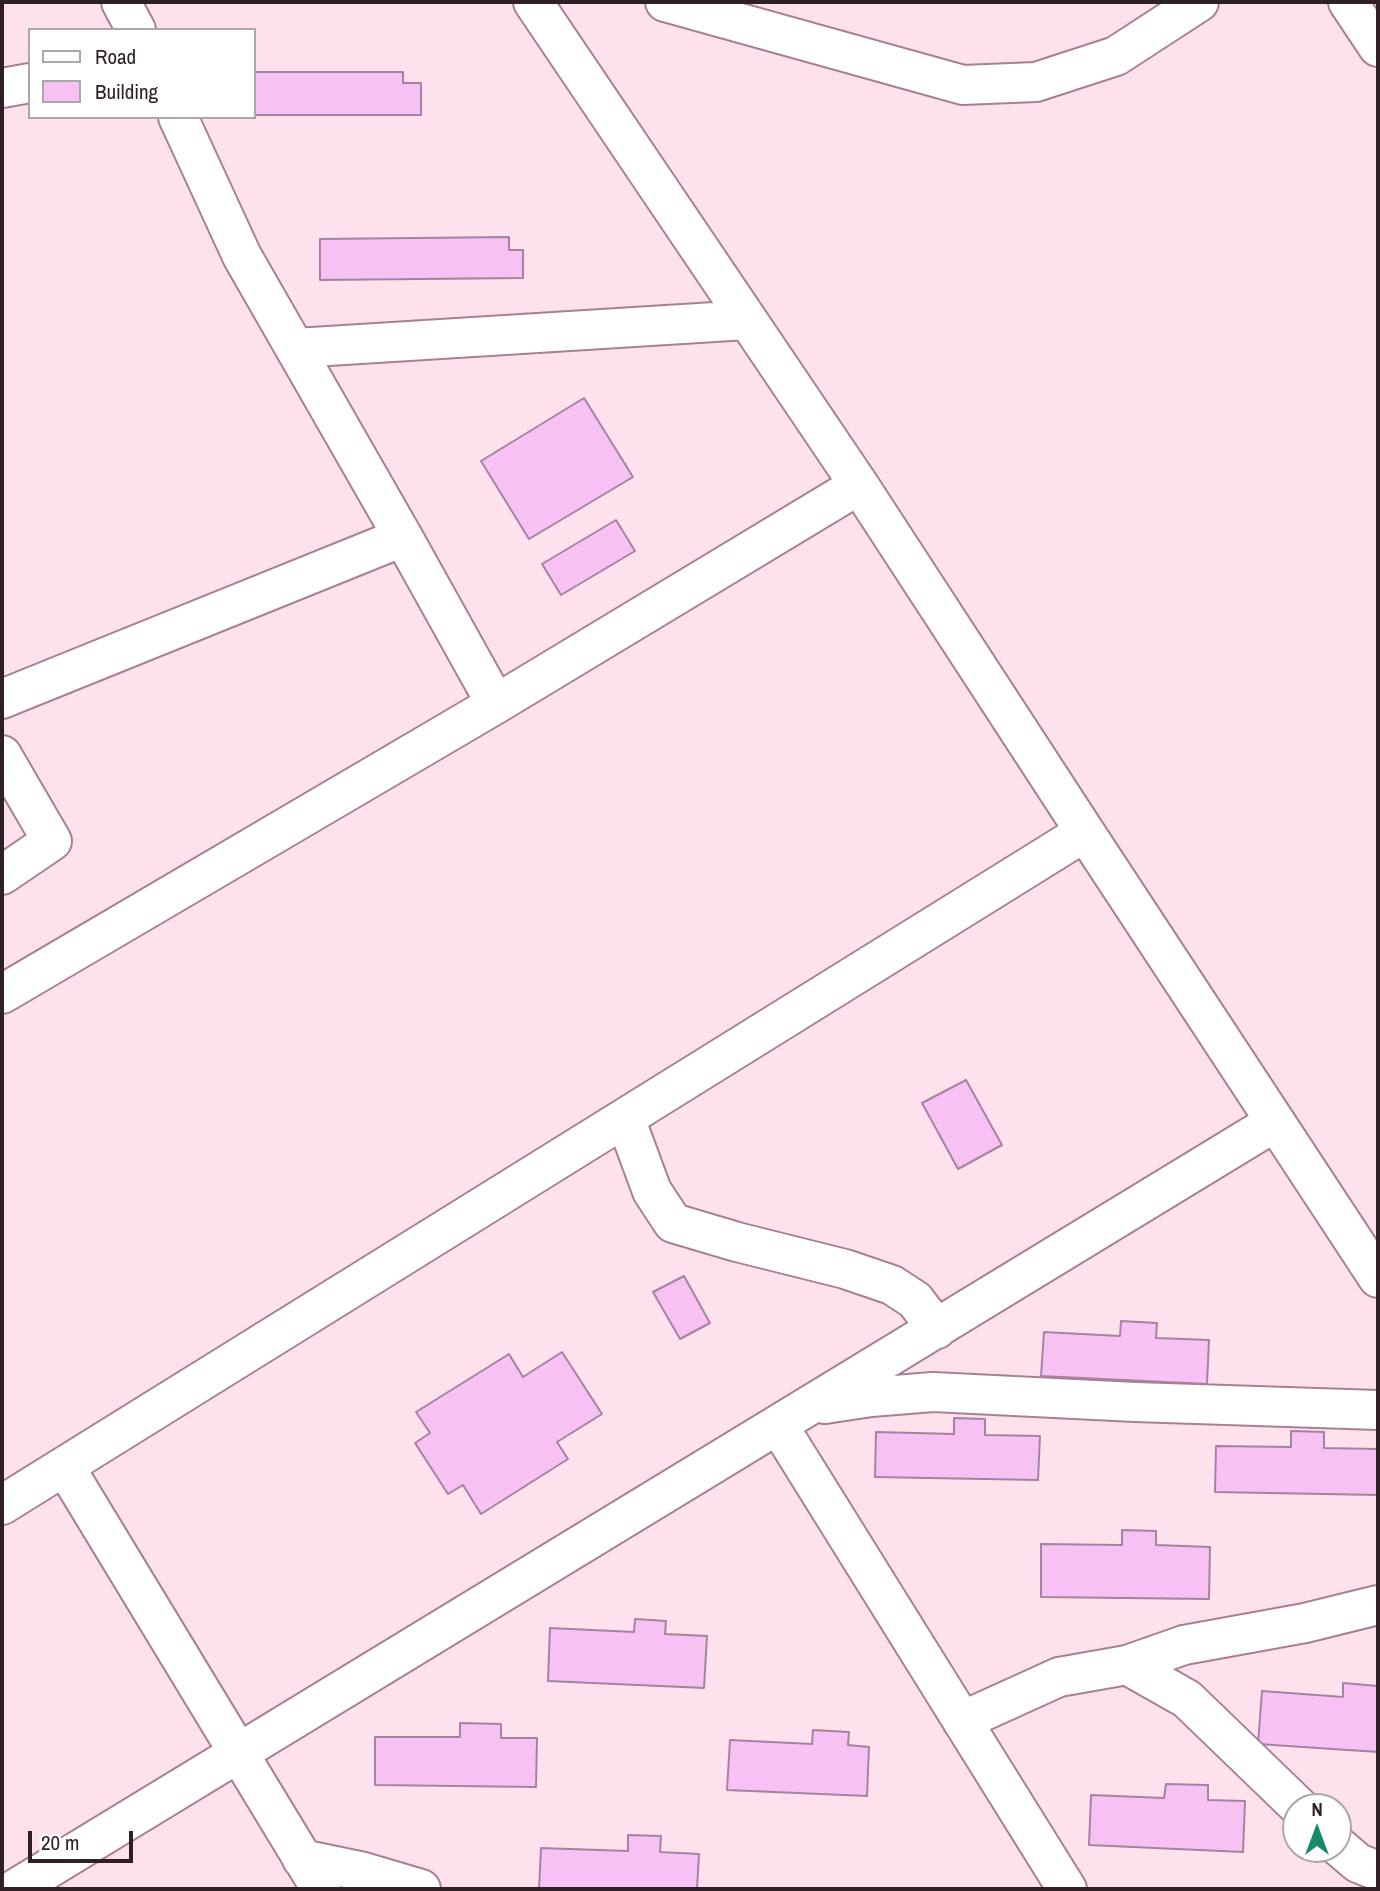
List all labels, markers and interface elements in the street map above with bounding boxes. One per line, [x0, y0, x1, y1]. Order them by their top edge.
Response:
legend [28, 28, 256, 119]
text: Road [95, 42, 136, 71]
text: Building [95, 77, 158, 106]
north arrow [1282, 1793, 1352, 1863]
text: N [1311, 1796, 1323, 1822]
scale bar [32, 1818, 136, 1862]
text: 20 m [41, 1828, 79, 1857]

